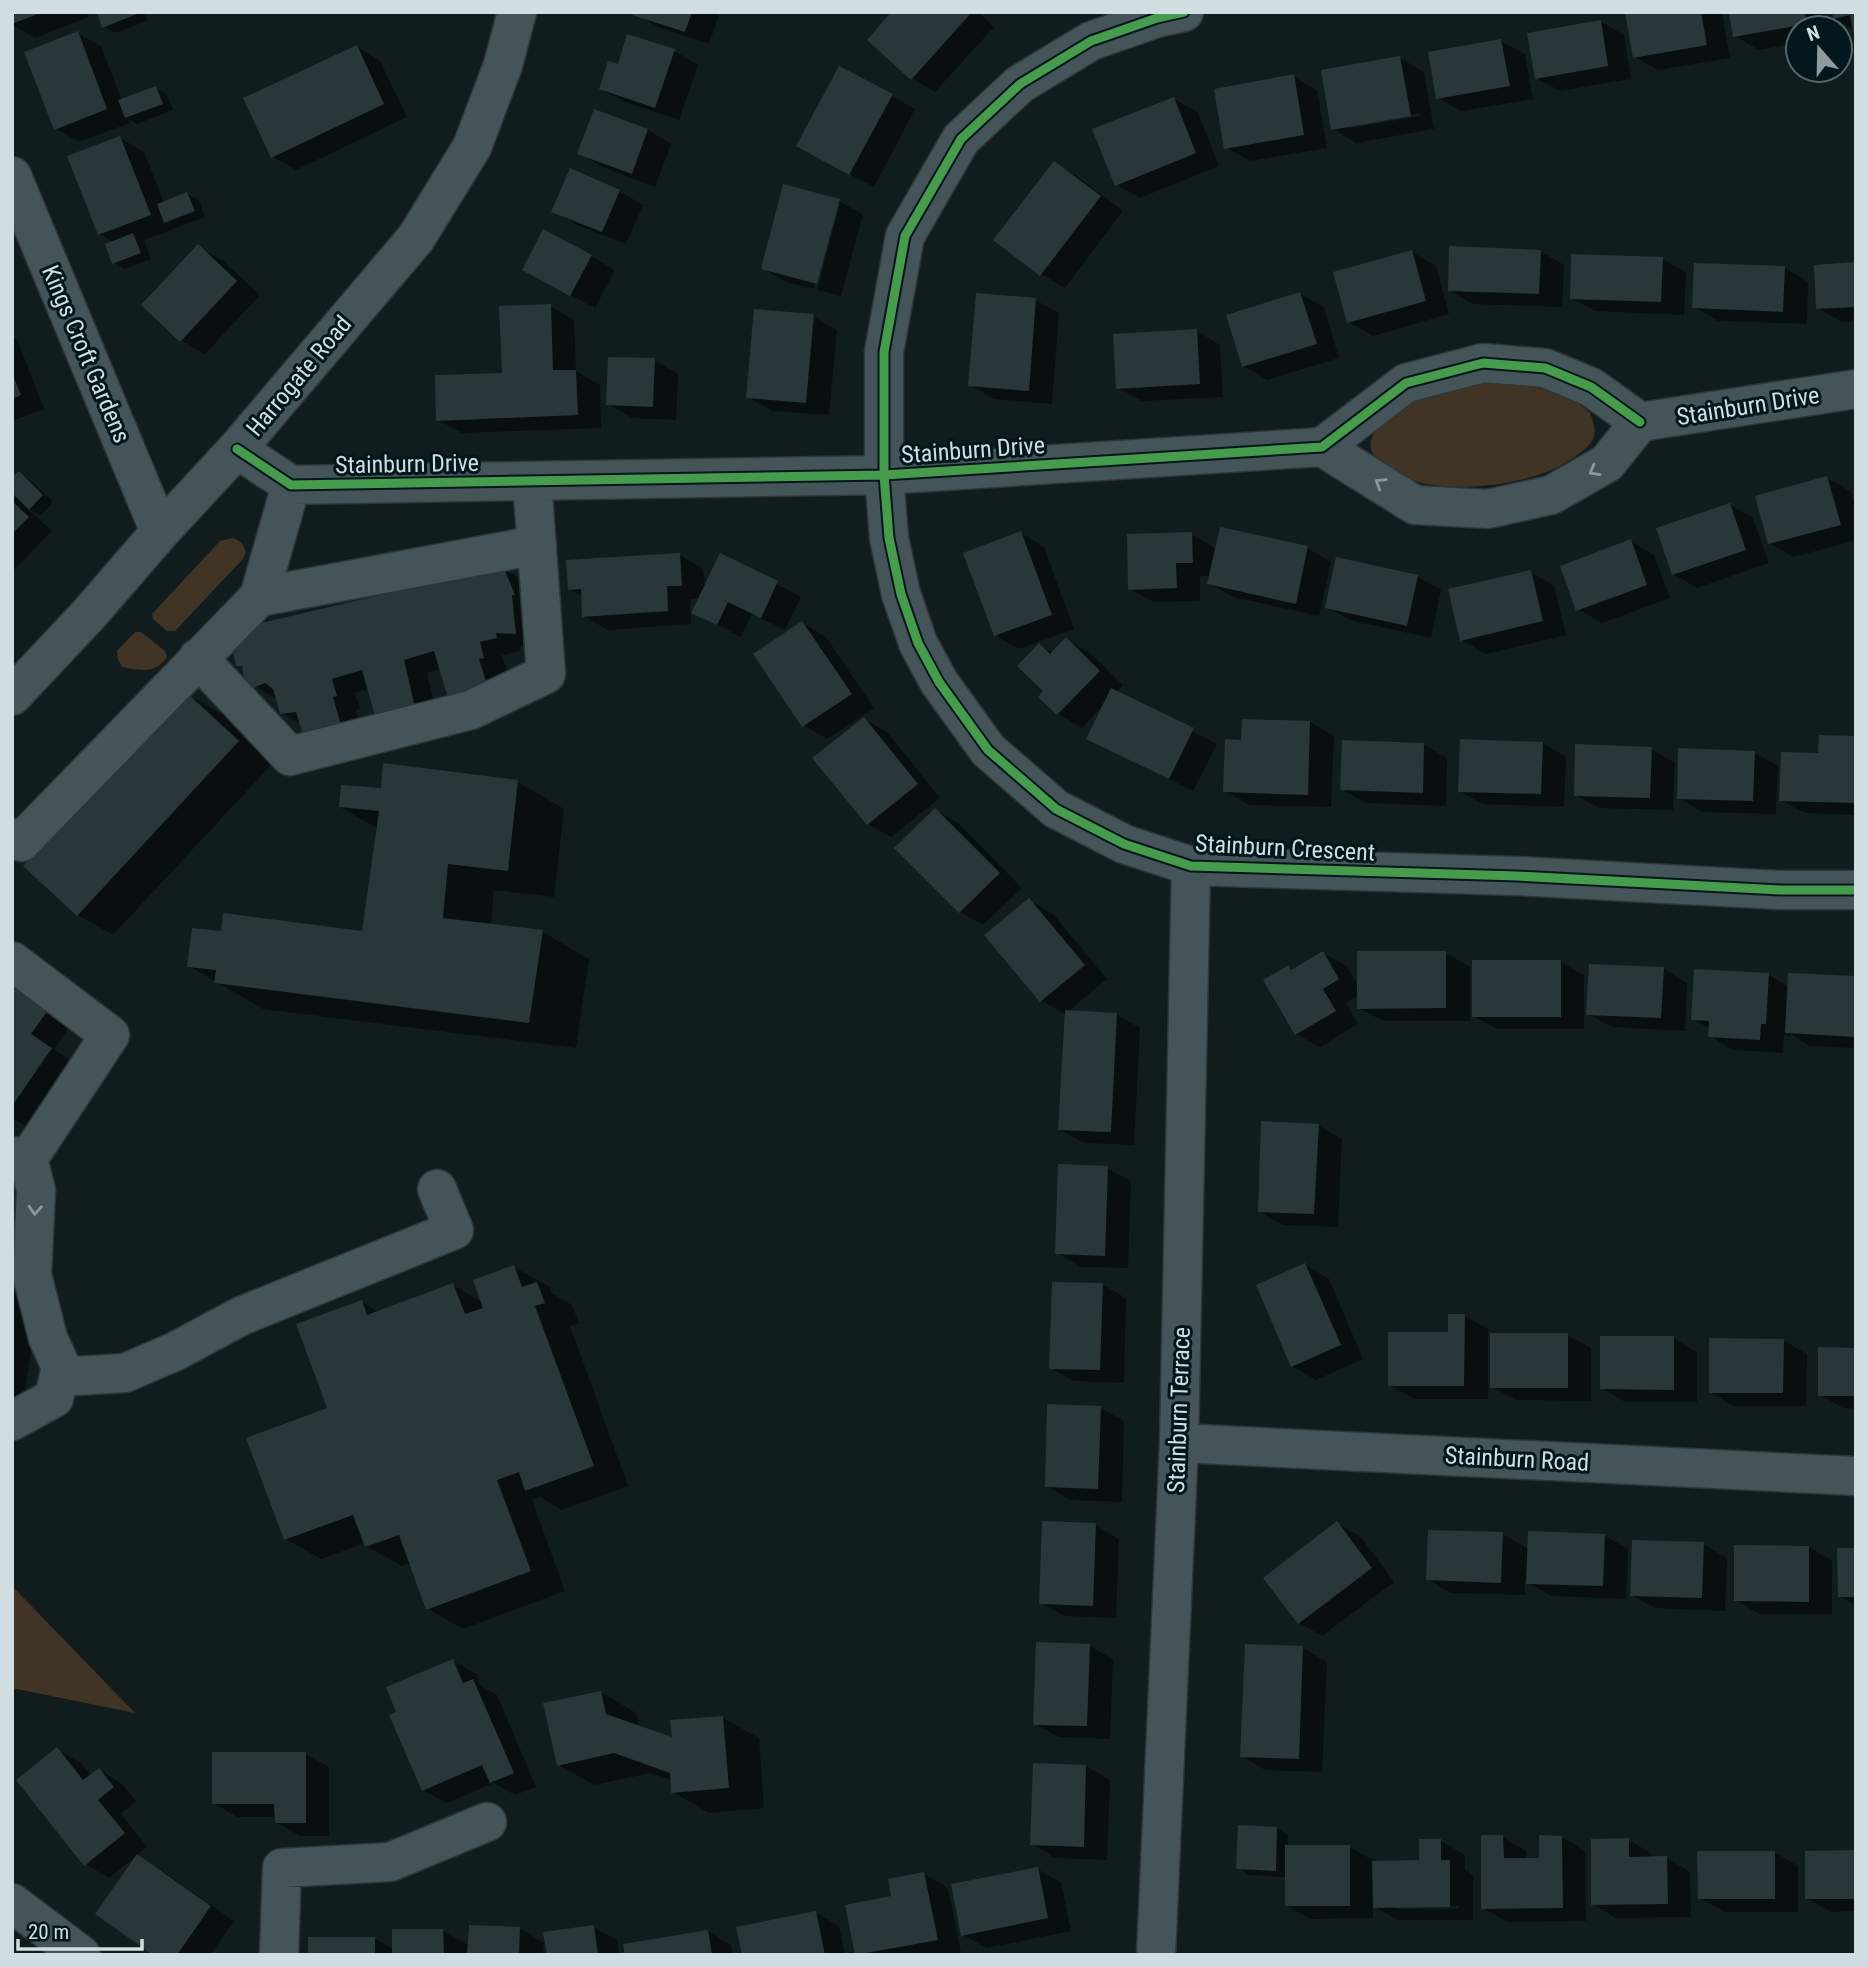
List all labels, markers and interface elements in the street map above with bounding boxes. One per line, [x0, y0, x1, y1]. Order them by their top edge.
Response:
north arrow [1784, 14, 1854, 84]
text: N [1804, 21, 1823, 46]
street label: Kings Croft Gardens [36, 261, 136, 447]
street label: Harrogate Road [241, 310, 357, 442]
street label: Stainburn Drive [1675, 381, 1821, 431]
street label: Stainburn Drive [900, 431, 1046, 469]
street label: Stainburn Drive [335, 449, 479, 479]
one-way arrow [1588, 463, 1601, 476]
one-way arrow [1375, 479, 1388, 492]
street label: Stainburn Crescent [1194, 829, 1376, 867]
one-way arrow [27, 1204, 42, 1215]
street label: Stainburn Terrace [1162, 1326, 1196, 1494]
street label: Stainburn Road [1444, 1441, 1590, 1477]
scale bar [18, 1908, 142, 1952]
text: 20 m [28, 1920, 69, 1944]

